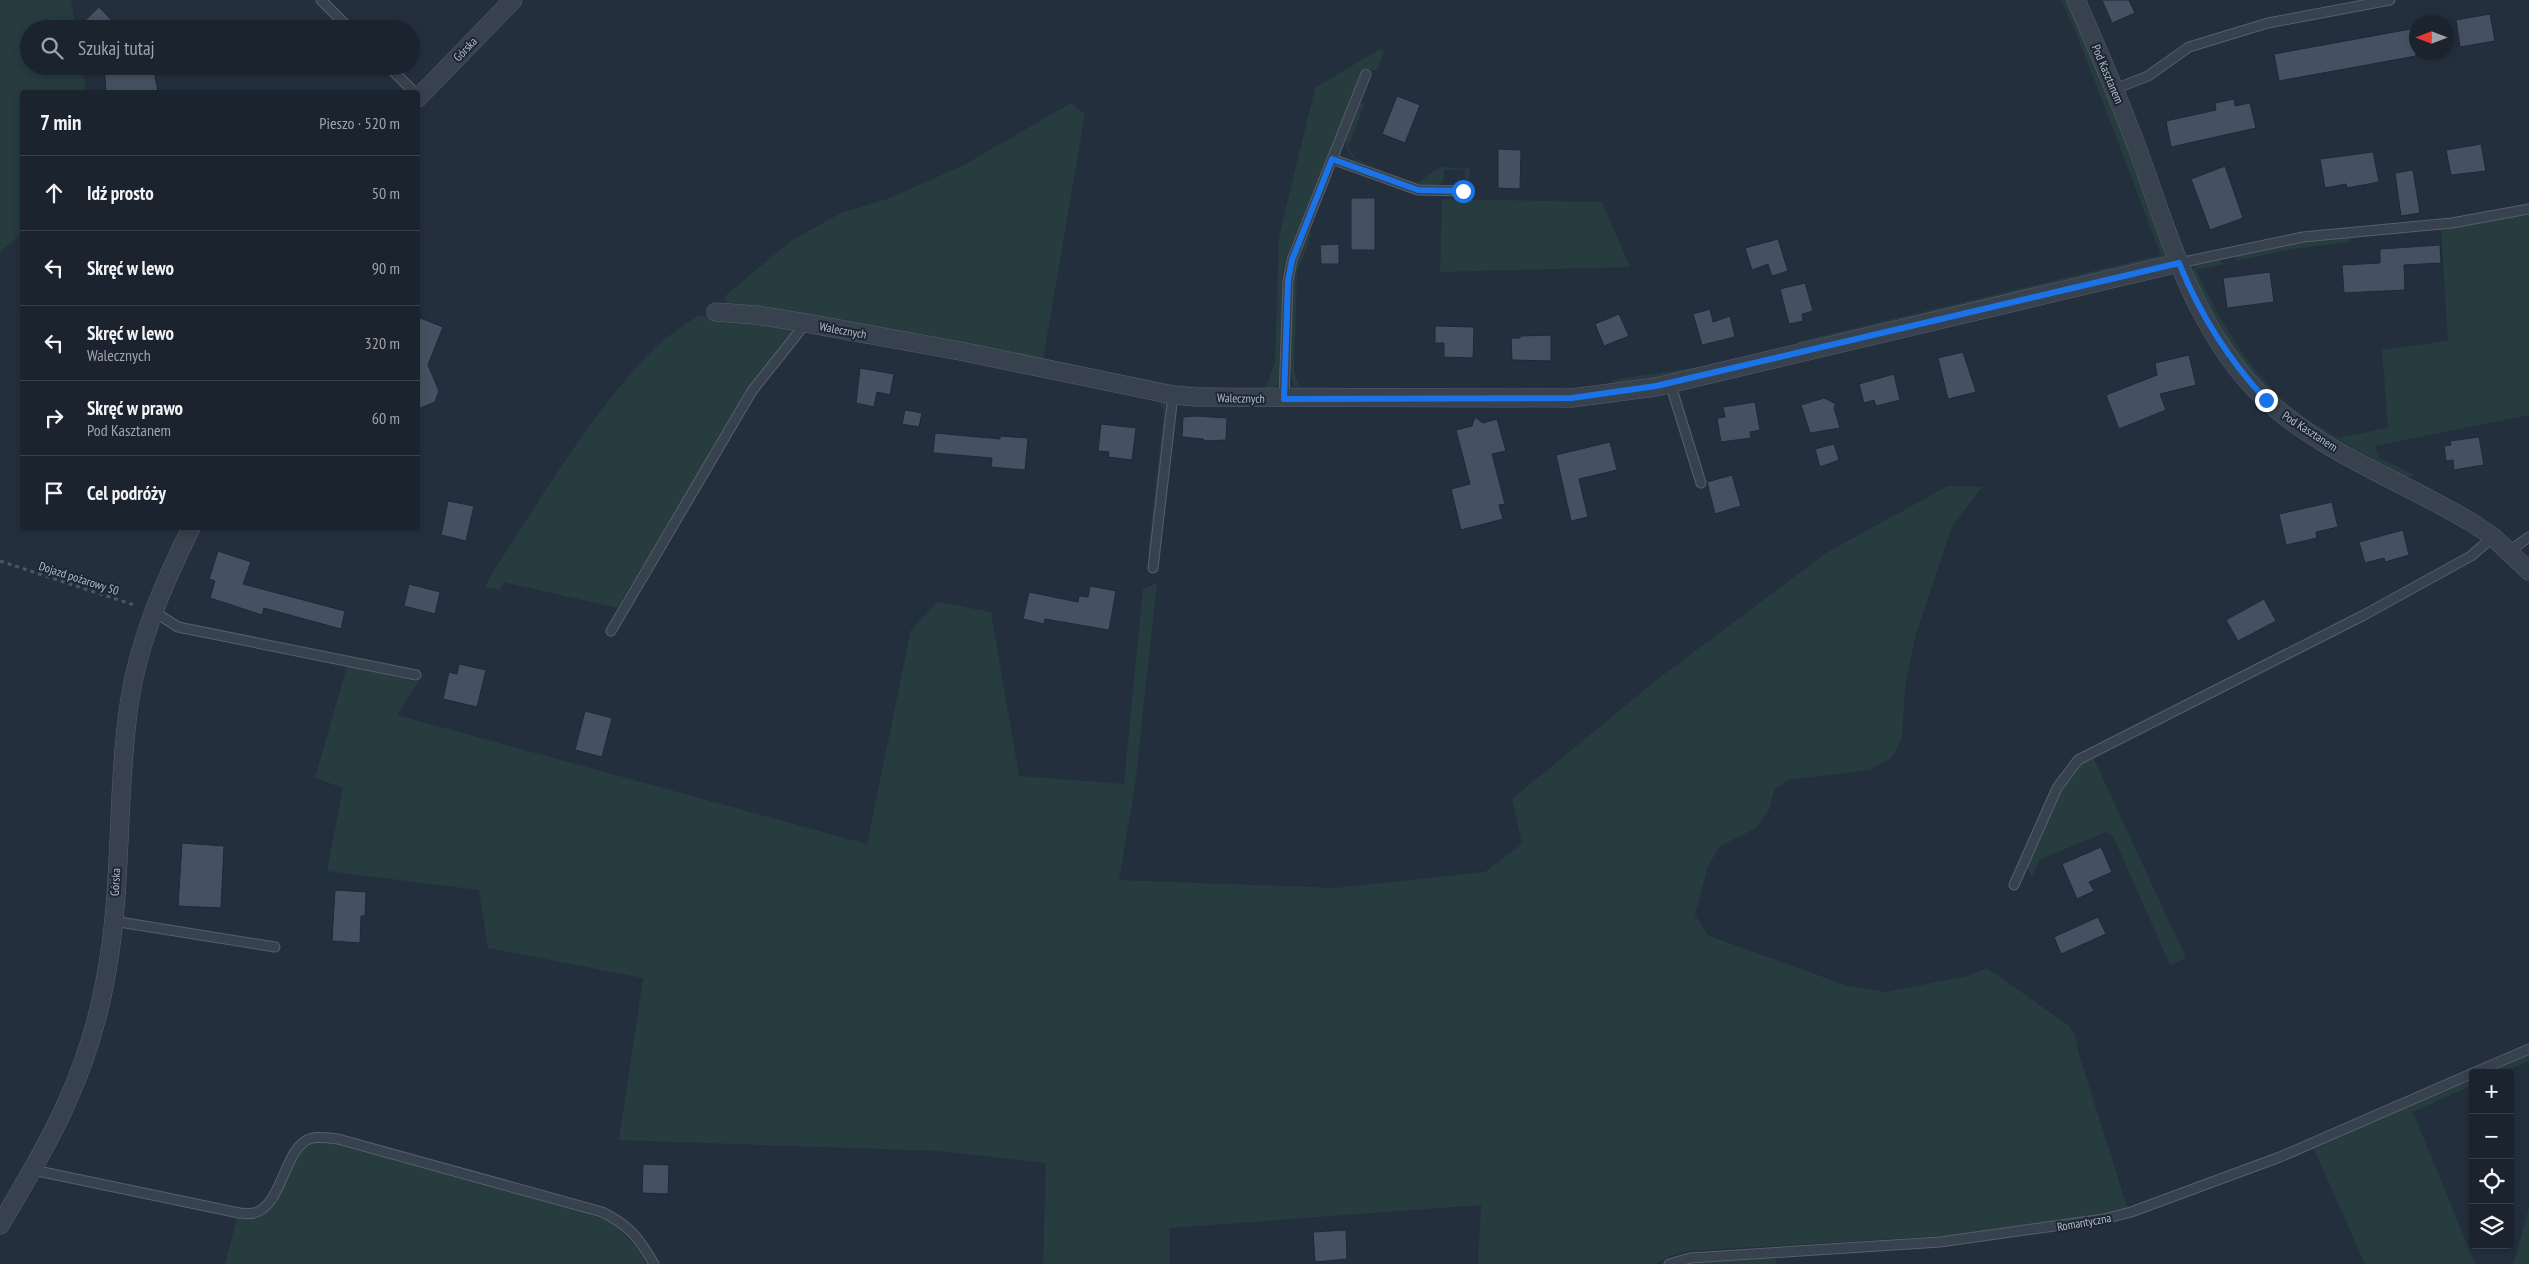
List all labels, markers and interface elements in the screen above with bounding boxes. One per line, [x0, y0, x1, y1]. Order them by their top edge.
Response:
north arrow [2409, 15, 2454, 60]
search box [20, 20, 420, 75]
icon: search [38, 34, 66, 62]
street label: Górska [450, 34, 480, 64]
text: Szukaj tutaj [78, 36, 155, 60]
street label: Pod Kasztanem [2089, 42, 2127, 106]
text: 7 min [40, 109, 82, 136]
text: Pieszo · 520 m [319, 113, 400, 133]
icon: ahead [40, 179, 68, 207]
route start [1452, 180, 1475, 203]
text: Idź prosto [87, 181, 154, 205]
text: 50 m [372, 183, 400, 203]
icon: left [40, 254, 68, 282]
text: Skręć w lewo [87, 256, 174, 280]
text: 90 m [372, 258, 400, 278]
street label: Walecznych [818, 318, 868, 342]
text: Skręć w lewo [87, 321, 174, 345]
icon: left [40, 329, 68, 357]
text: 320 m [365, 333, 400, 353]
text: Walecznych [87, 345, 151, 365]
route end [2255, 389, 2278, 412]
street label: Walecznych [1217, 390, 1265, 406]
text: Skręć w prawo [87, 396, 183, 420]
icon: right [40, 404, 68, 432]
text: 60 m [372, 408, 400, 428]
street label: Pod Kasztanem [2280, 408, 2341, 455]
text: Pod Kasztanem [87, 420, 171, 440]
icon: arrive [40, 479, 68, 507]
text: Cel podróży [87, 481, 166, 505]
street label: Dojazd pożarowy 50 [37, 558, 121, 598]
street label: Górska [107, 867, 123, 896]
map controls [2469, 1069, 2514, 1249]
button: + [2469, 1069, 2514, 1114]
button: − [2469, 1114, 2514, 1159]
button: locate [2469, 1159, 2514, 1204]
button: layers [2469, 1204, 2514, 1249]
street label: Romantyczna [2056, 1210, 2112, 1234]

